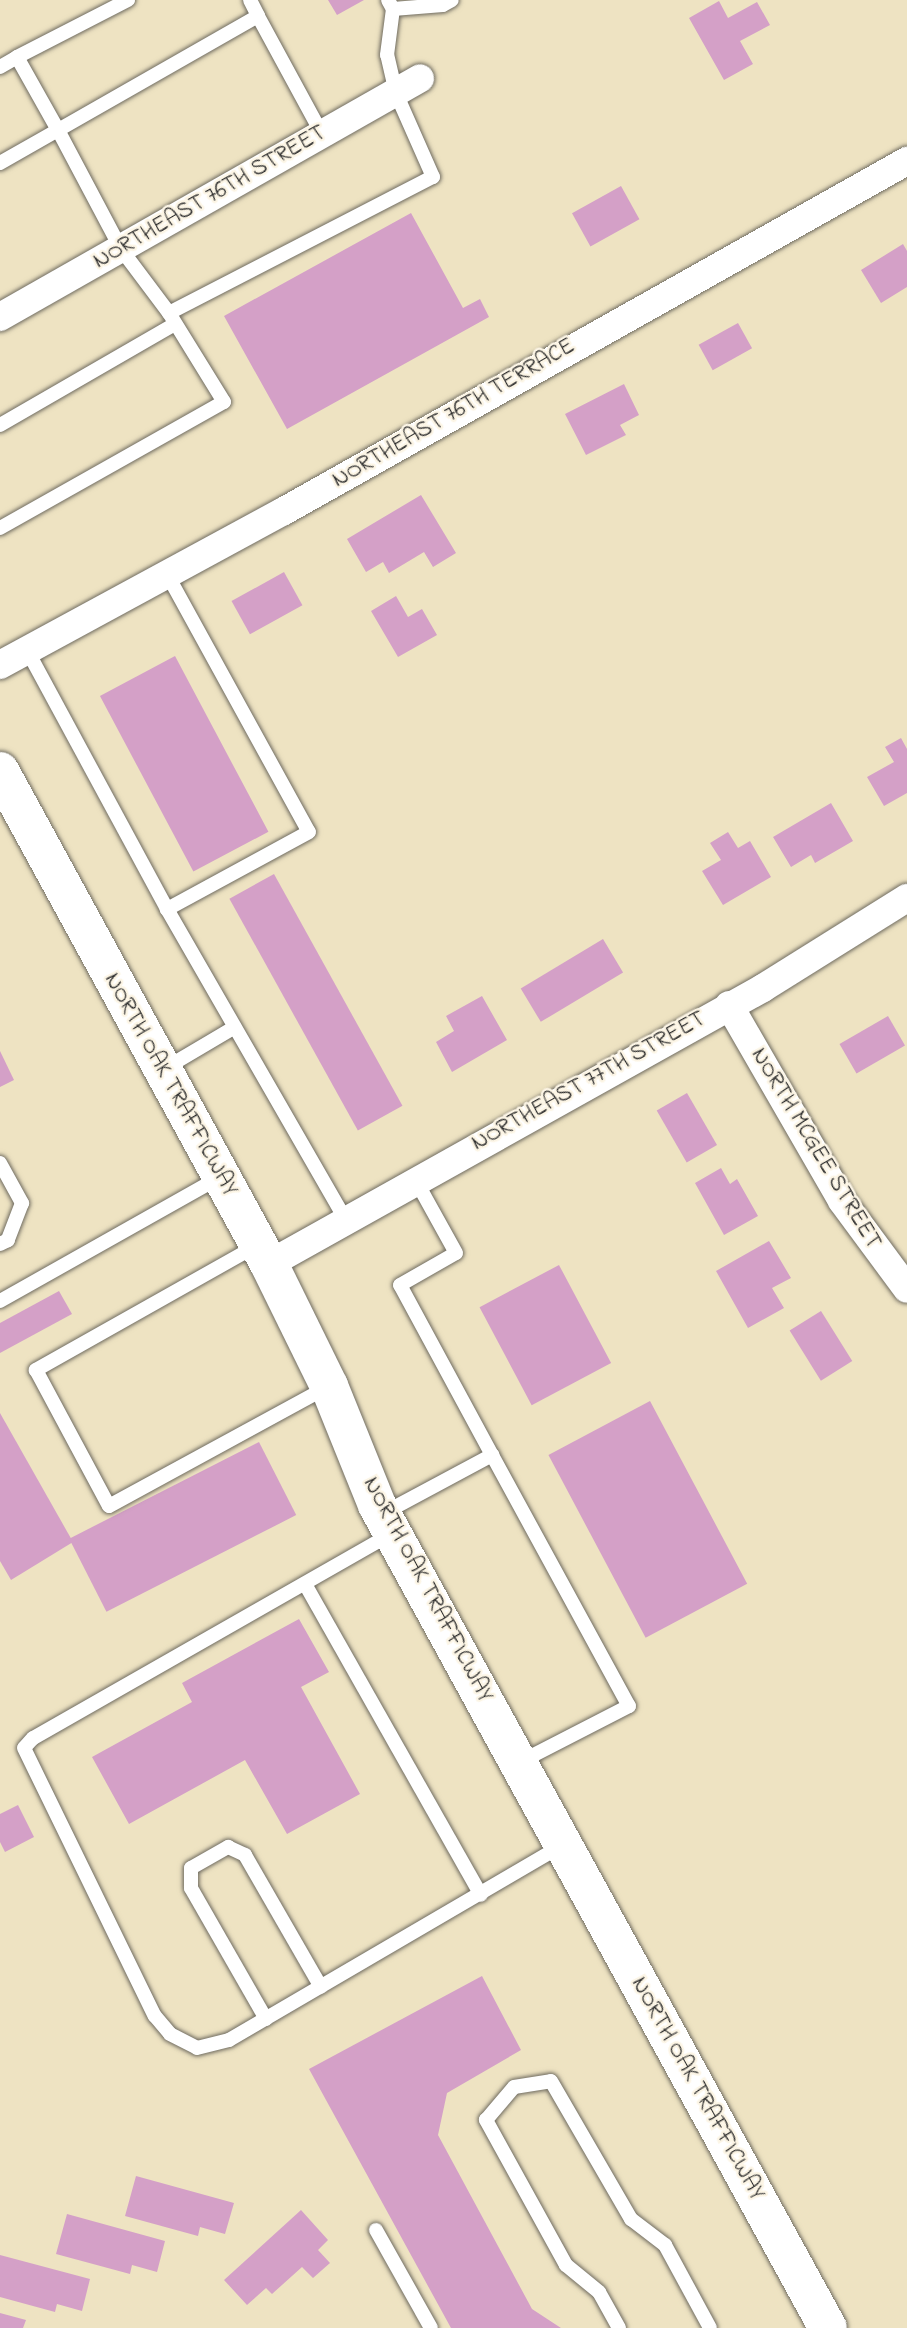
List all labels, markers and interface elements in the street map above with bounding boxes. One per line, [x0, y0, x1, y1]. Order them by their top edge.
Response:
street label: NORTHEAST 76TH STREET [89, 120, 331, 276]
street label: NORTHEAST 76TH TERRACE [328, 333, 580, 495]
street label: NORTH OAK TRAFFICWAY [97, 969, 243, 1201]
street label: NORTHEAST 77TH STREET [467, 1006, 711, 1158]
street label: NORTH MCGEE STREET [744, 1043, 886, 1255]
street label: NORTH OAK TRAFFICWAY [356, 1473, 498, 1707]
street label: NORTH OAK TRAFFICWAY [624, 1973, 770, 2205]

